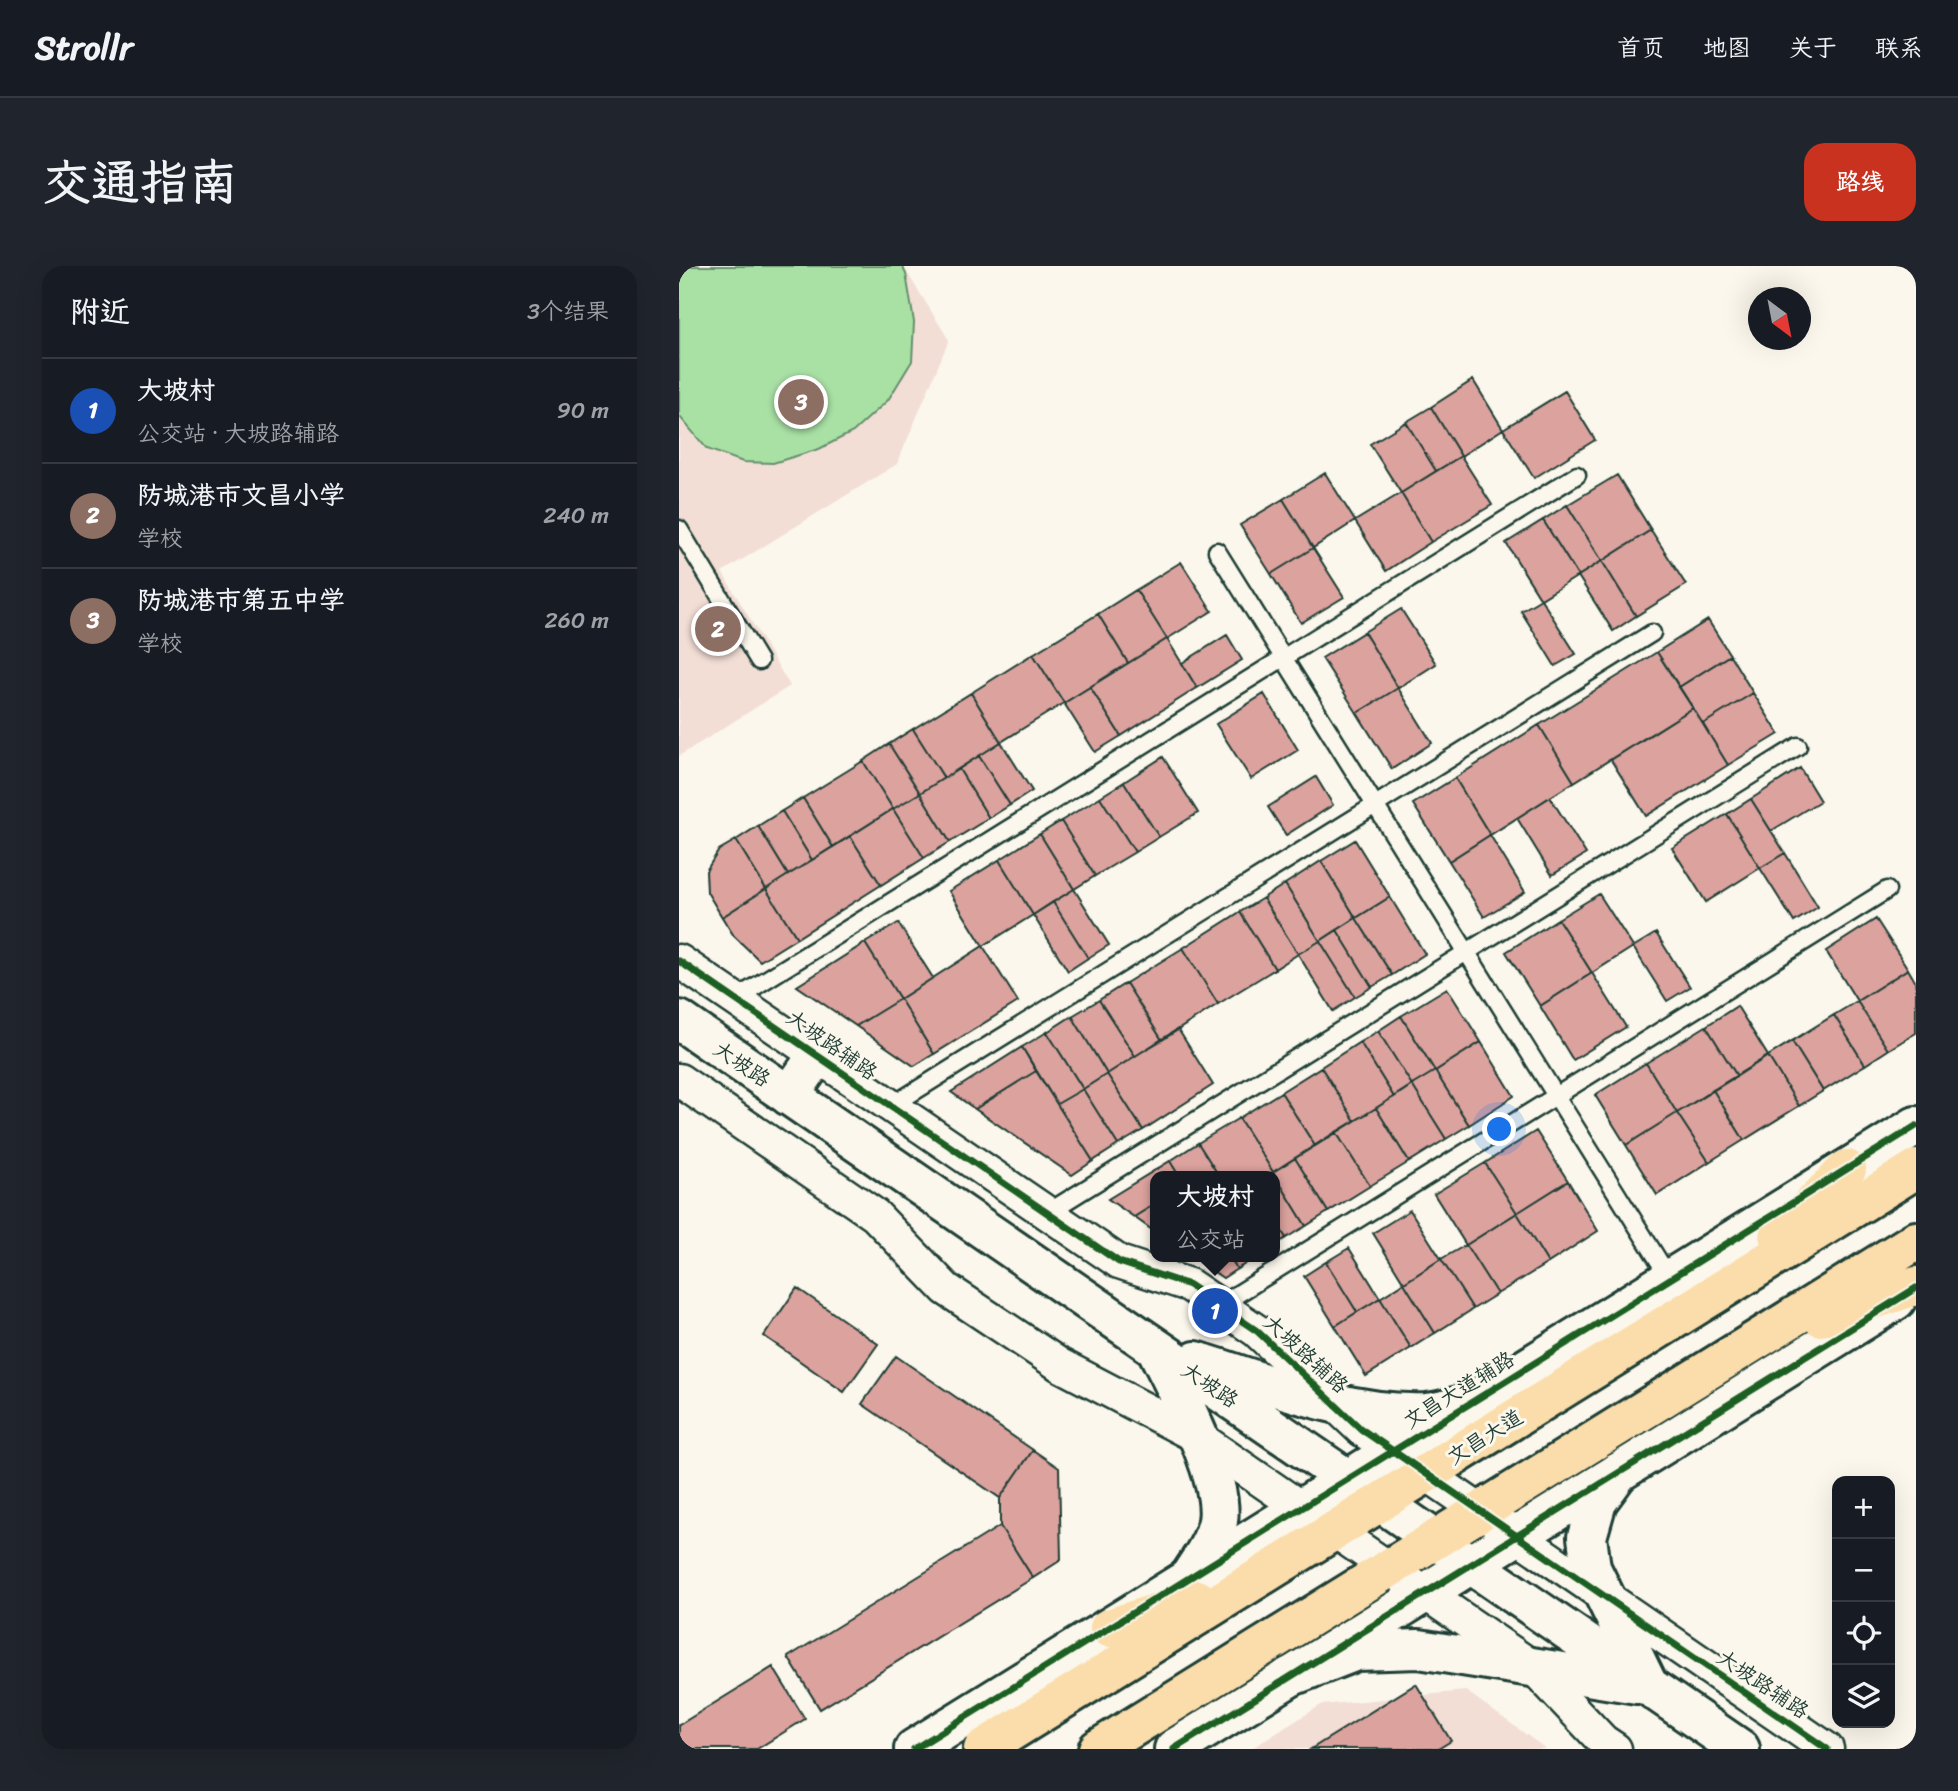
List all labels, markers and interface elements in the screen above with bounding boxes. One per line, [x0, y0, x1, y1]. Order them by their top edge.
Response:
text: Strollr [35, 19, 133, 77]
text: 首页 [1617, 27, 1665, 69]
text: 地图 [1703, 27, 1751, 69]
text: 关于 [1789, 27, 1837, 69]
text: 联系 [1875, 27, 1923, 69]
text: 交通指南 [42, 139, 238, 226]
button: 路线 [1804, 143, 1916, 221]
text: 附近 [70, 285, 130, 339]
north arrow [1748, 287, 1811, 350]
text: 3个结果 [527, 291, 609, 332]
text: 大坡村 [137, 367, 215, 413]
pin: 3 [778, 376, 824, 428]
text: 1 [88, 390, 98, 431]
text: 90 m [557, 390, 609, 431]
text: 公交站 · 大坡路辅路 [137, 413, 339, 454]
text: 防城港市文昌小学 [137, 472, 345, 518]
text: 2 [86, 495, 100, 536]
text: 240 m [543, 495, 609, 536]
text: 学校 [137, 518, 183, 559]
text: 防城港市第五中学 [137, 577, 345, 623]
text: 3 [87, 600, 99, 641]
text: 260 m [544, 600, 609, 641]
pin: 2 [695, 603, 741, 655]
text: 学校 [137, 623, 183, 664]
street label: 大坡路辅路 [778, 999, 886, 1091]
street label: 大坡路 [705, 1031, 779, 1097]
your location [1482, 1112, 1516, 1146]
popup [1150, 1171, 1280, 1262]
text: 大坡村 [1176, 1173, 1254, 1219]
text: 公交站 [1176, 1219, 1245, 1260]
pin: 1 [1192, 1285, 1238, 1337]
street label: 大坡路辅路 [1254, 1305, 1358, 1403]
street label: 文昌大道辅路 [1396, 1341, 1522, 1439]
street label: 大坡路 [1173, 1352, 1247, 1418]
street label: 文昌大道 [1439, 1399, 1531, 1475]
map controls [1832, 1476, 1895, 1728]
button: + [1832, 1476, 1895, 1539]
button: − [1832, 1539, 1895, 1602]
button: locate [1832, 1602, 1895, 1665]
street label: 大坡路辅路 [1709, 1639, 1817, 1729]
button: layers [1832, 1665, 1895, 1728]

